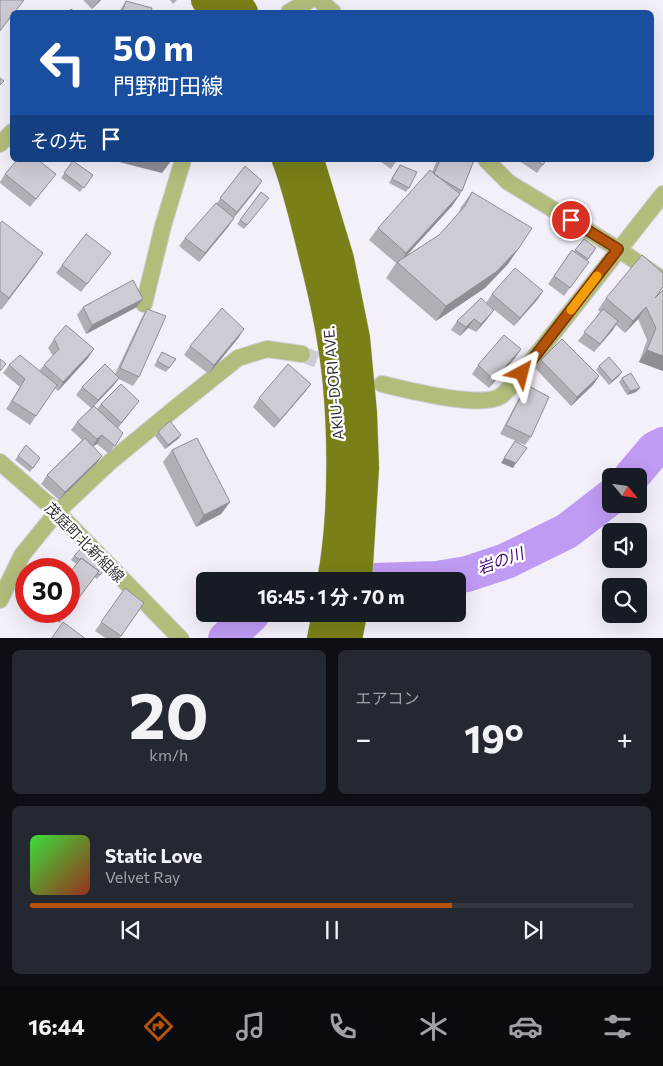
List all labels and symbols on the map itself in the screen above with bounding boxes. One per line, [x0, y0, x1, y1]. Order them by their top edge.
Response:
pin [550, 199, 592, 241]
street label: AKIU-DORI AVE. [319, 325, 347, 441]
position arrow [495, 346, 547, 398]
north arrow [602, 468, 648, 512]
street label: 茂庭町北新組線 [42, 499, 128, 585]
water label: 岩の川 [474, 542, 528, 577]
speed limit sign: 30 [15, 558, 80, 623]

